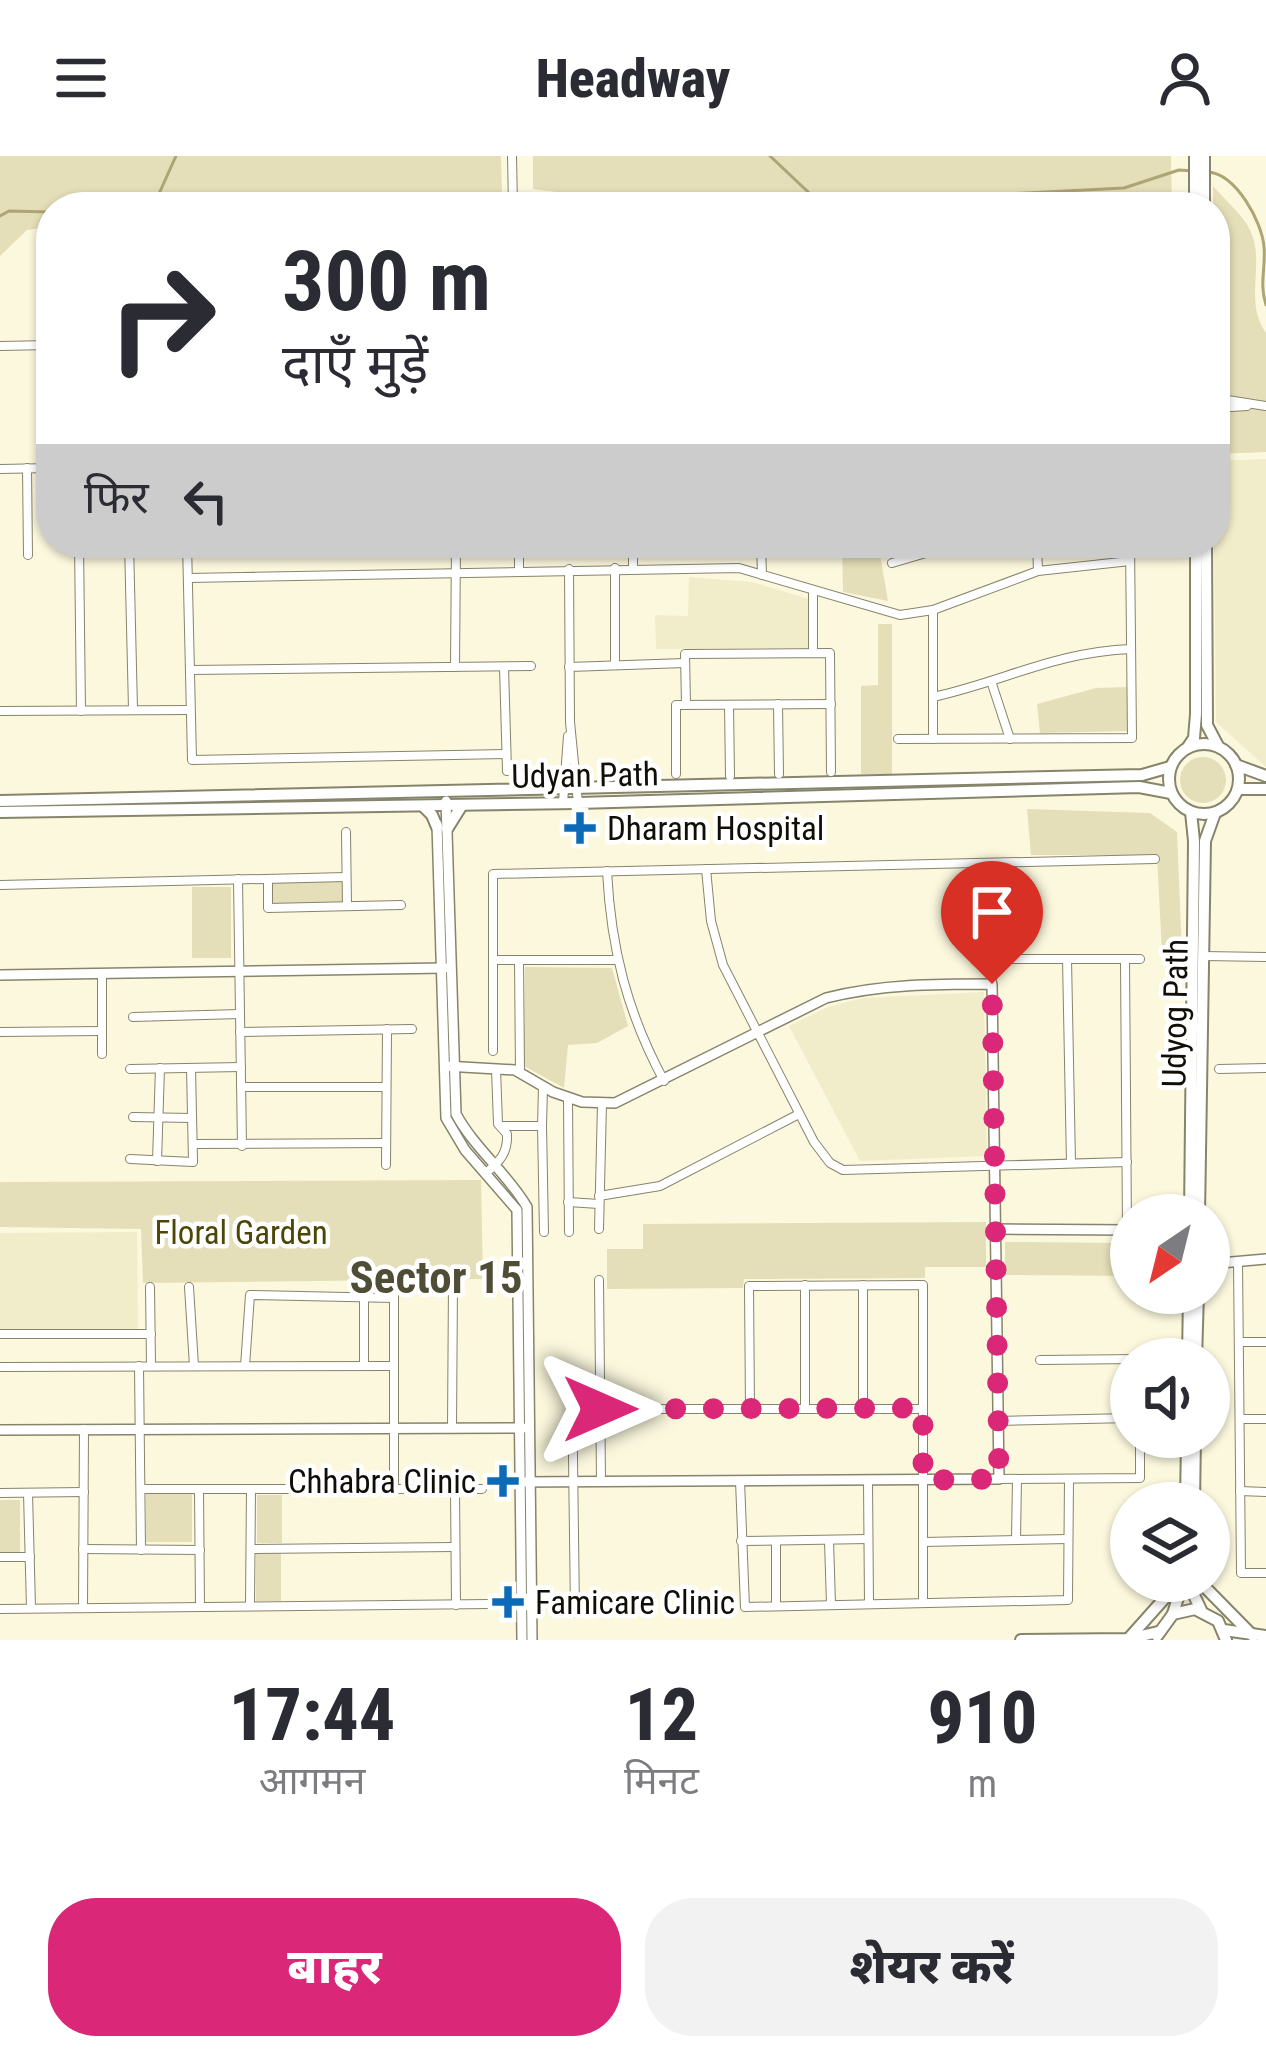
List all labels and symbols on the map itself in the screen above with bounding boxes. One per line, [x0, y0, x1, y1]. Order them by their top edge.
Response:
street label: Udyan Path [511, 754, 659, 796]
place label: Dharam Hospital [607, 809, 824, 848]
marker: Dharam Hospital [564, 812, 596, 844]
pin [941, 861, 1043, 984]
street label: Udyog Path [1154, 938, 1196, 1088]
north arrow [1110, 1194, 1230, 1314]
park label: Floral Garden [154, 1213, 328, 1252]
district label: Sector 15 [350, 1251, 522, 1304]
position arrow [537, 1346, 663, 1472]
place label: Chhabra Clinic [288, 1462, 476, 1501]
marker: Chhabra Clinic [487, 1465, 519, 1497]
place label: Famicare Clinic [535, 1583, 735, 1622]
marker: Famicare Clinic [492, 1586, 524, 1618]

